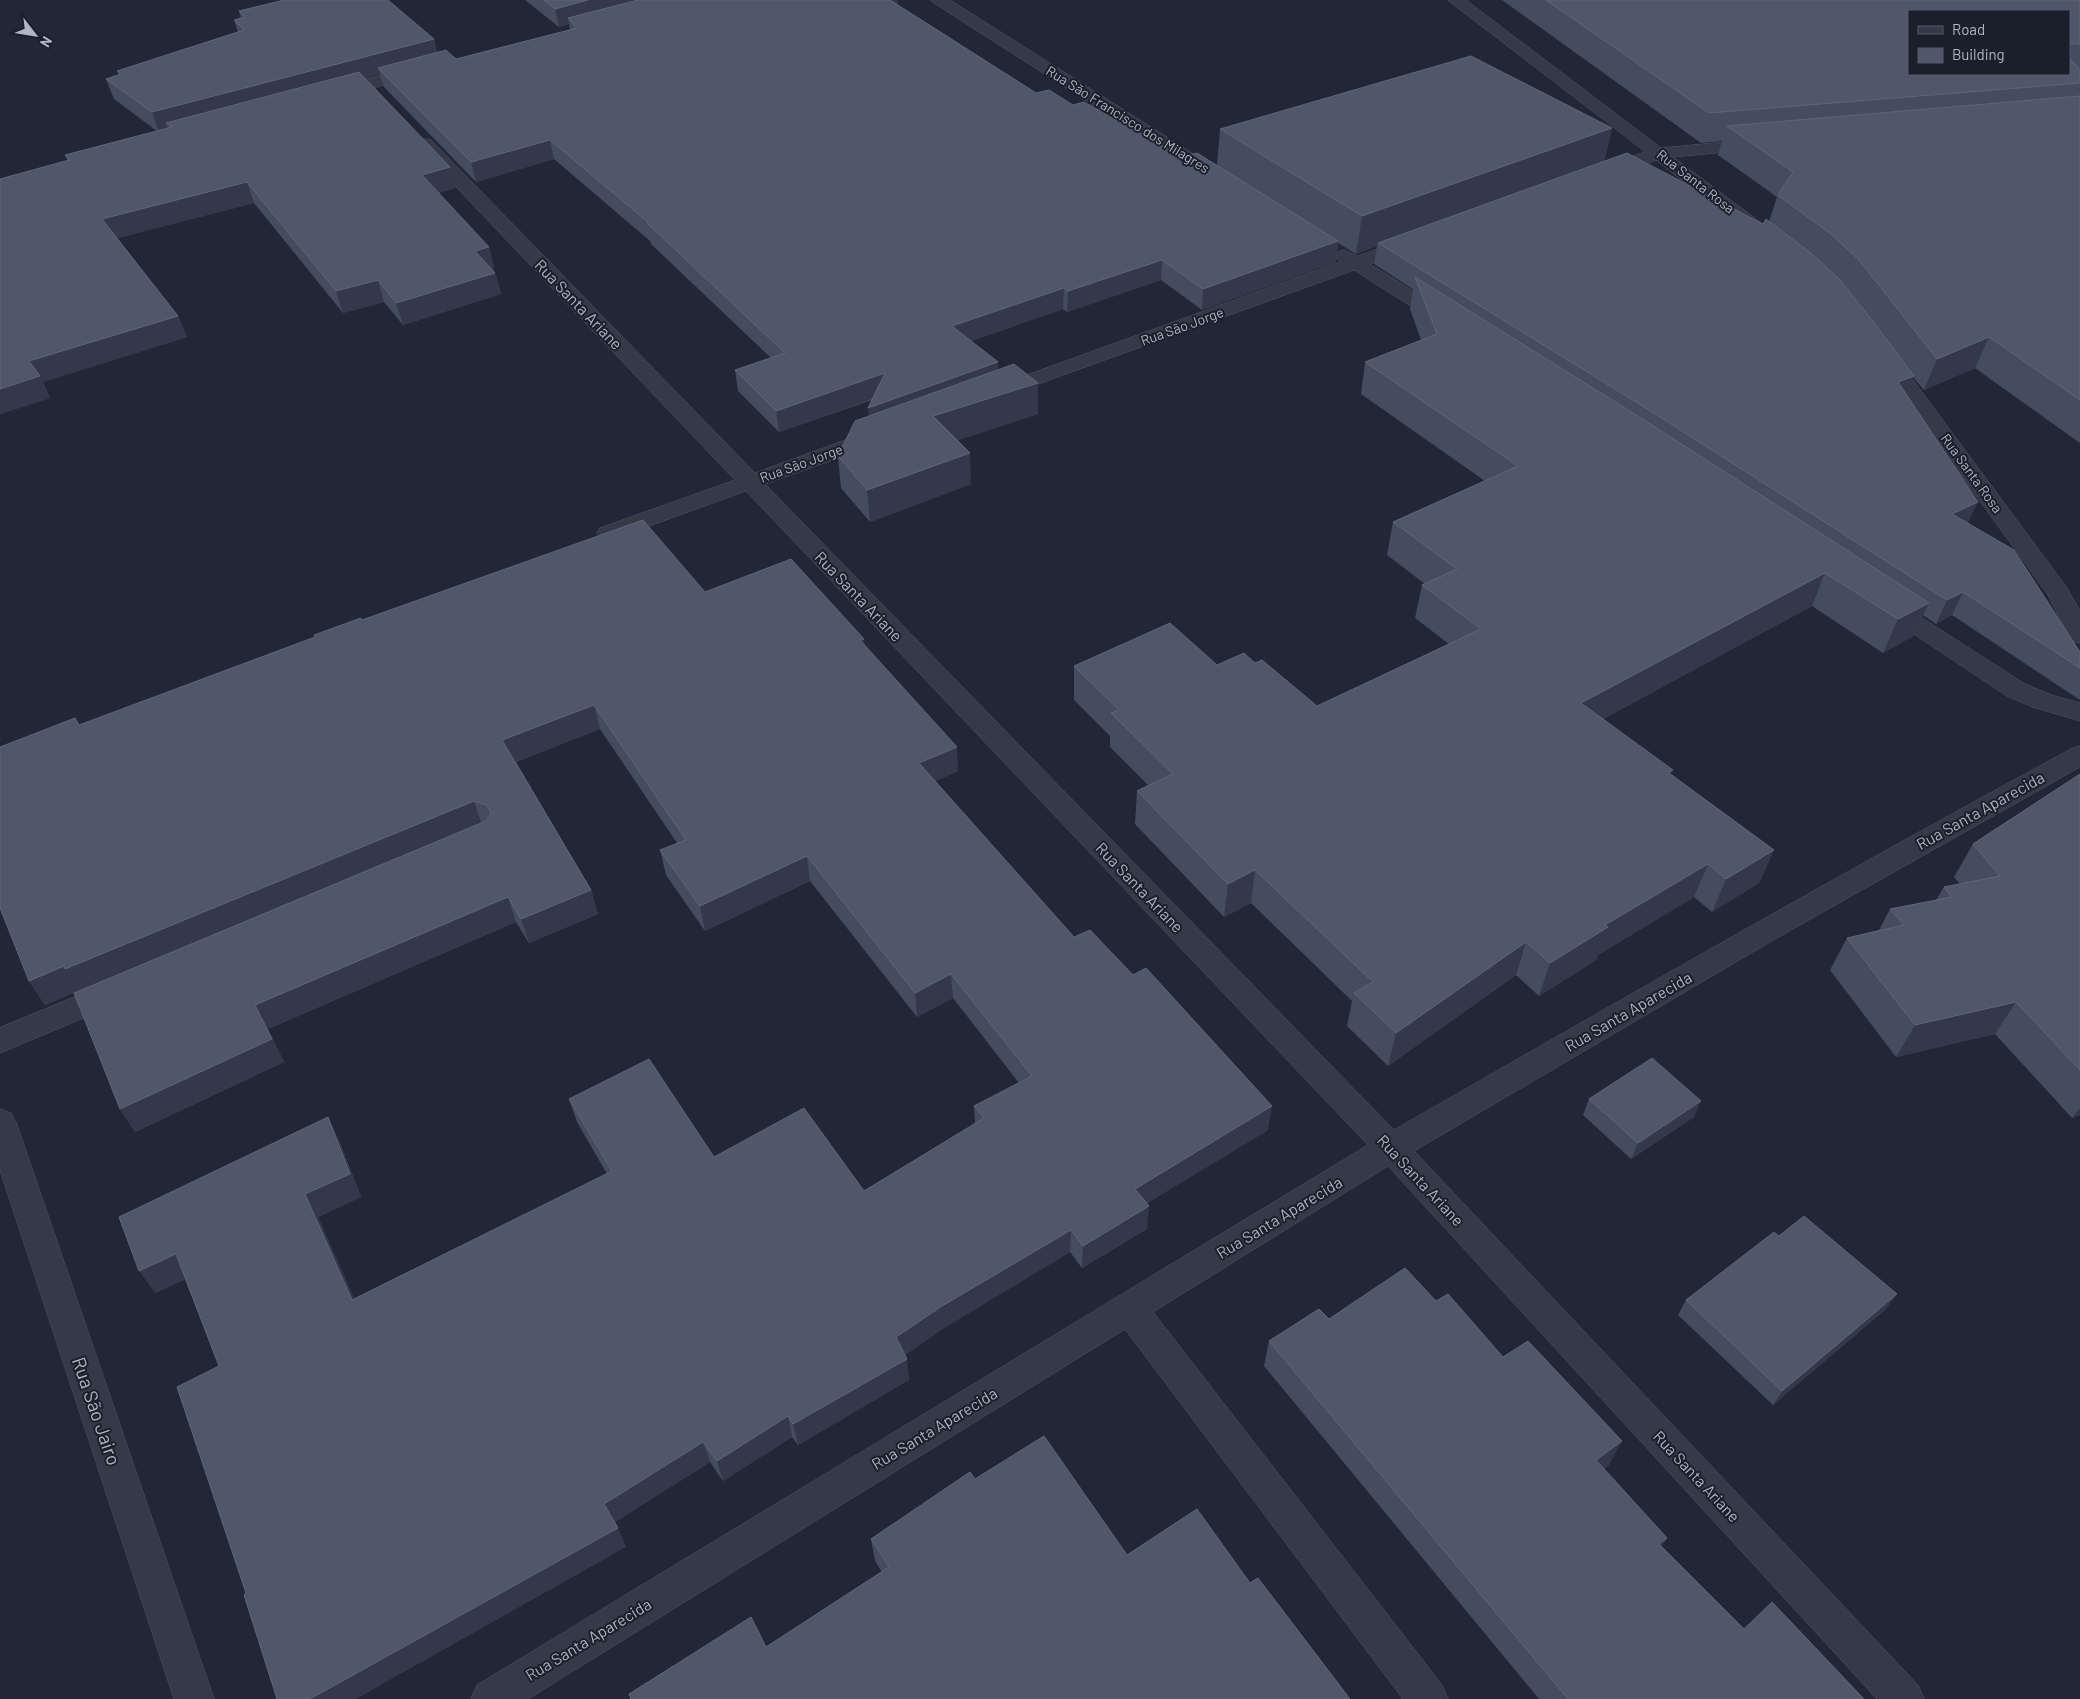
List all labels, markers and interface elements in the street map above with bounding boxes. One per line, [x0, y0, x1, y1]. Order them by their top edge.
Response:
north arrow [10, 10, 60, 60]
legend [1908, 10, 2070, 75]
text: Road [1952, 20, 1985, 38]
text: N [37, 34, 56, 50]
text: Building [1952, 45, 2005, 63]
street label: Rua São Francisco dos Milagres [1043, 62, 1213, 177]
street label: Rua Santa Rosa [1654, 145, 1738, 217]
street label: Rua Santa Ariane [531, 255, 627, 353]
street label: Rua São Jorge [1138, 303, 1226, 349]
street label: Rua Santa Rosa [1938, 430, 2006, 516]
street label: Rua São Jorge [757, 440, 845, 486]
street label: Rua Santa Ariane [811, 547, 907, 645]
street label: Rua Santa Aparecida [1913, 767, 2047, 853]
street label: Rua Santa Ariane [1092, 838, 1188, 936]
street label: Rua Santa Aparecida [1561, 967, 1695, 1055]
street label: Rua Santa Ariane [1374, 1130, 1468, 1230]
street label: Rua Santa Aparecida [1213, 1172, 1345, 1262]
street label: Rua São Jairo [68, 1354, 126, 1468]
street label: Rua Santa Aparecida [868, 1383, 1000, 1473]
street label: Rua Santa Ariane [1650, 1426, 1744, 1526]
street label: Rua Santa Aparecida [522, 1594, 654, 1684]

